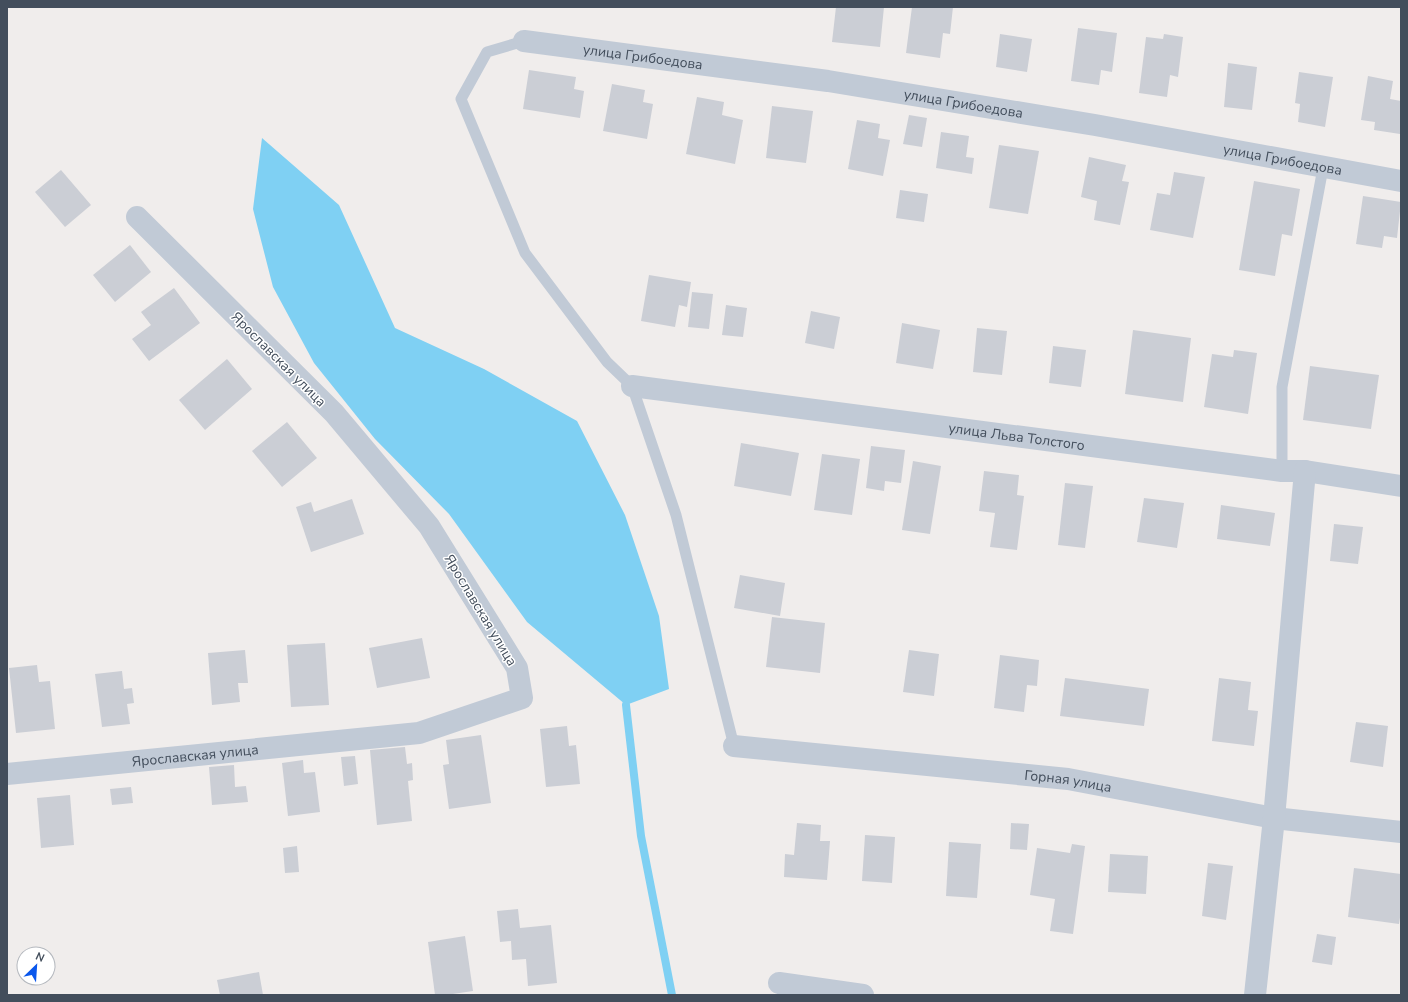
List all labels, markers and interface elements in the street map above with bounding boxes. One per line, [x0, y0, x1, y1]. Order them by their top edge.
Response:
street label: улица Грибоедова [582, 40, 704, 74]
street label: улица Грибоедова [902, 85, 1025, 123]
street label: улица Грибоедова [1222, 140, 1344, 180]
street label: Ярославская улица [227, 308, 330, 411]
street label: улица Льва Толстого [947, 418, 1086, 455]
street label: Ярославская улица [440, 551, 521, 670]
street label: Ярославская улица [131, 740, 259, 772]
street label: Горная улица [1024, 766, 1113, 797]
north arrow [16, 946, 56, 986]
text: N [33, 949, 47, 966]

